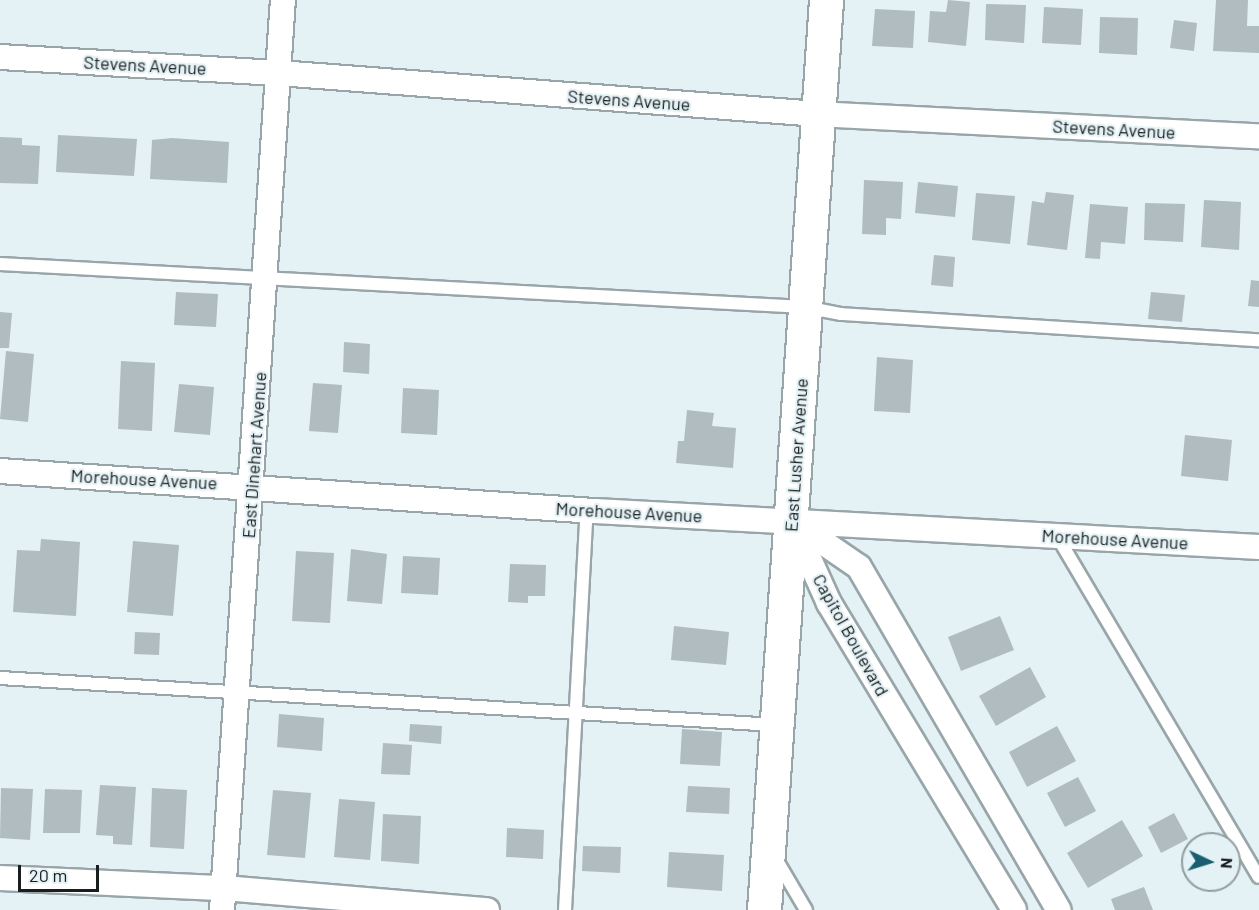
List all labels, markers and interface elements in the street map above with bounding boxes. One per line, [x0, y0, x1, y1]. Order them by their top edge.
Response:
street label: Stevens Avenue [83, 51, 207, 79]
street label: Stevens Avenue [567, 85, 691, 115]
street label: Stevens Avenue [1052, 115, 1176, 143]
street label: East Dinehart Avenue [237, 371, 271, 539]
street label: East Lusher Avenue [780, 377, 812, 533]
street label: Morehouse Avenue [70, 464, 218, 494]
street label: Morehouse Avenue [555, 497, 703, 527]
street label: Morehouse Avenue [1041, 524, 1189, 554]
street label: Capitol Boulevard [808, 570, 894, 700]
north arrow [1181, 832, 1241, 892]
scale bar [21, 853, 102, 891]
text: N [1218, 857, 1237, 869]
text: 20 m [29, 864, 67, 886]

